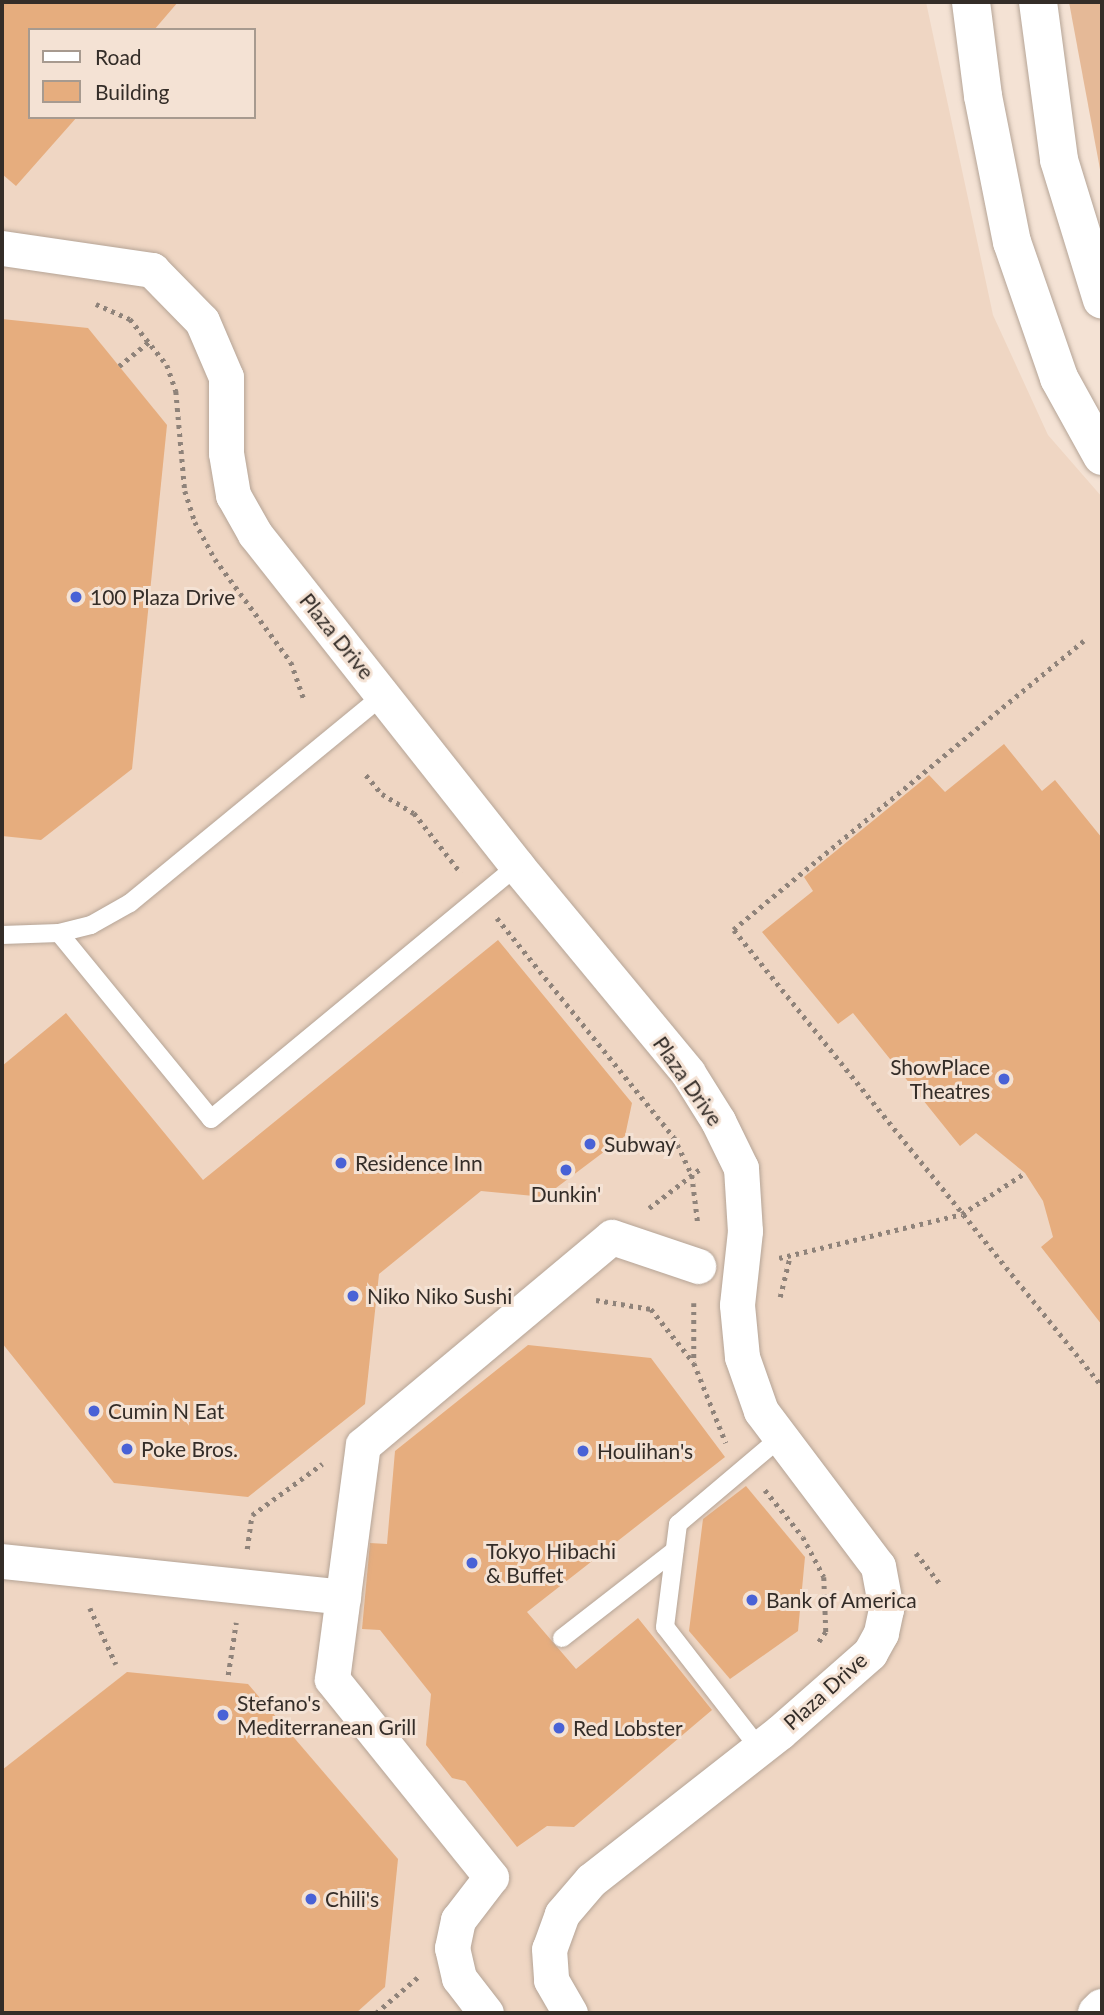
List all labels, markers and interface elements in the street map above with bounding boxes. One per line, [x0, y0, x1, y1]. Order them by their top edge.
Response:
legend [28, 28, 256, 119]
text: Road [95, 44, 142, 69]
text: Building [95, 79, 170, 104]
place label: 100 Plaza Drive [90, 584, 235, 610]
street label: Plaza Drive [295, 588, 379, 684]
marker: 100 Plaza Drive [68, 589, 84, 605]
street label: Plaza Drive [648, 1031, 728, 1131]
place label: ShowPlace Theatres [890, 1054, 990, 1104]
marker: ShowPlace Theatres [996, 1071, 1012, 1087]
place label: Subway [604, 1131, 676, 1157]
marker: Subway [582, 1136, 598, 1152]
place label: Residence Inn [355, 1150, 483, 1176]
marker: Residence Inn [333, 1155, 349, 1171]
marker: Dunkin' [558, 1162, 574, 1178]
place label: Dunkin' [531, 1181, 601, 1207]
place label: Niko Niko Sushi [367, 1283, 512, 1309]
marker: Niko Niko Sushi [345, 1288, 361, 1304]
place label: Cumin N Eat [108, 1398, 224, 1424]
marker: Cumin N Eat [86, 1403, 102, 1419]
place label: Poke Bros. [141, 1436, 238, 1462]
place label: Houlihan's [597, 1438, 693, 1464]
marker: Poke Bros. [119, 1441, 135, 1457]
marker: Houlihan's [575, 1443, 591, 1459]
place label: Tokyo Hibachi & Buffet [486, 1538, 616, 1588]
marker: Tokyo Hibachi & Buffet [464, 1555, 480, 1571]
place label: Bank of America [766, 1587, 918, 1613]
marker: Bank of America [744, 1592, 760, 1608]
street label: Plaza Drive [778, 1647, 872, 1735]
place label: Stefano's Mediterranean Grill [237, 1690, 416, 1740]
marker: Stefano's Mediterranean Grill [215, 1707, 231, 1723]
place label: Red Lobster [573, 1715, 683, 1741]
marker: Red Lobster [551, 1720, 567, 1736]
place label: Chili's [325, 1886, 379, 1912]
marker: Chili's [303, 1891, 319, 1907]

